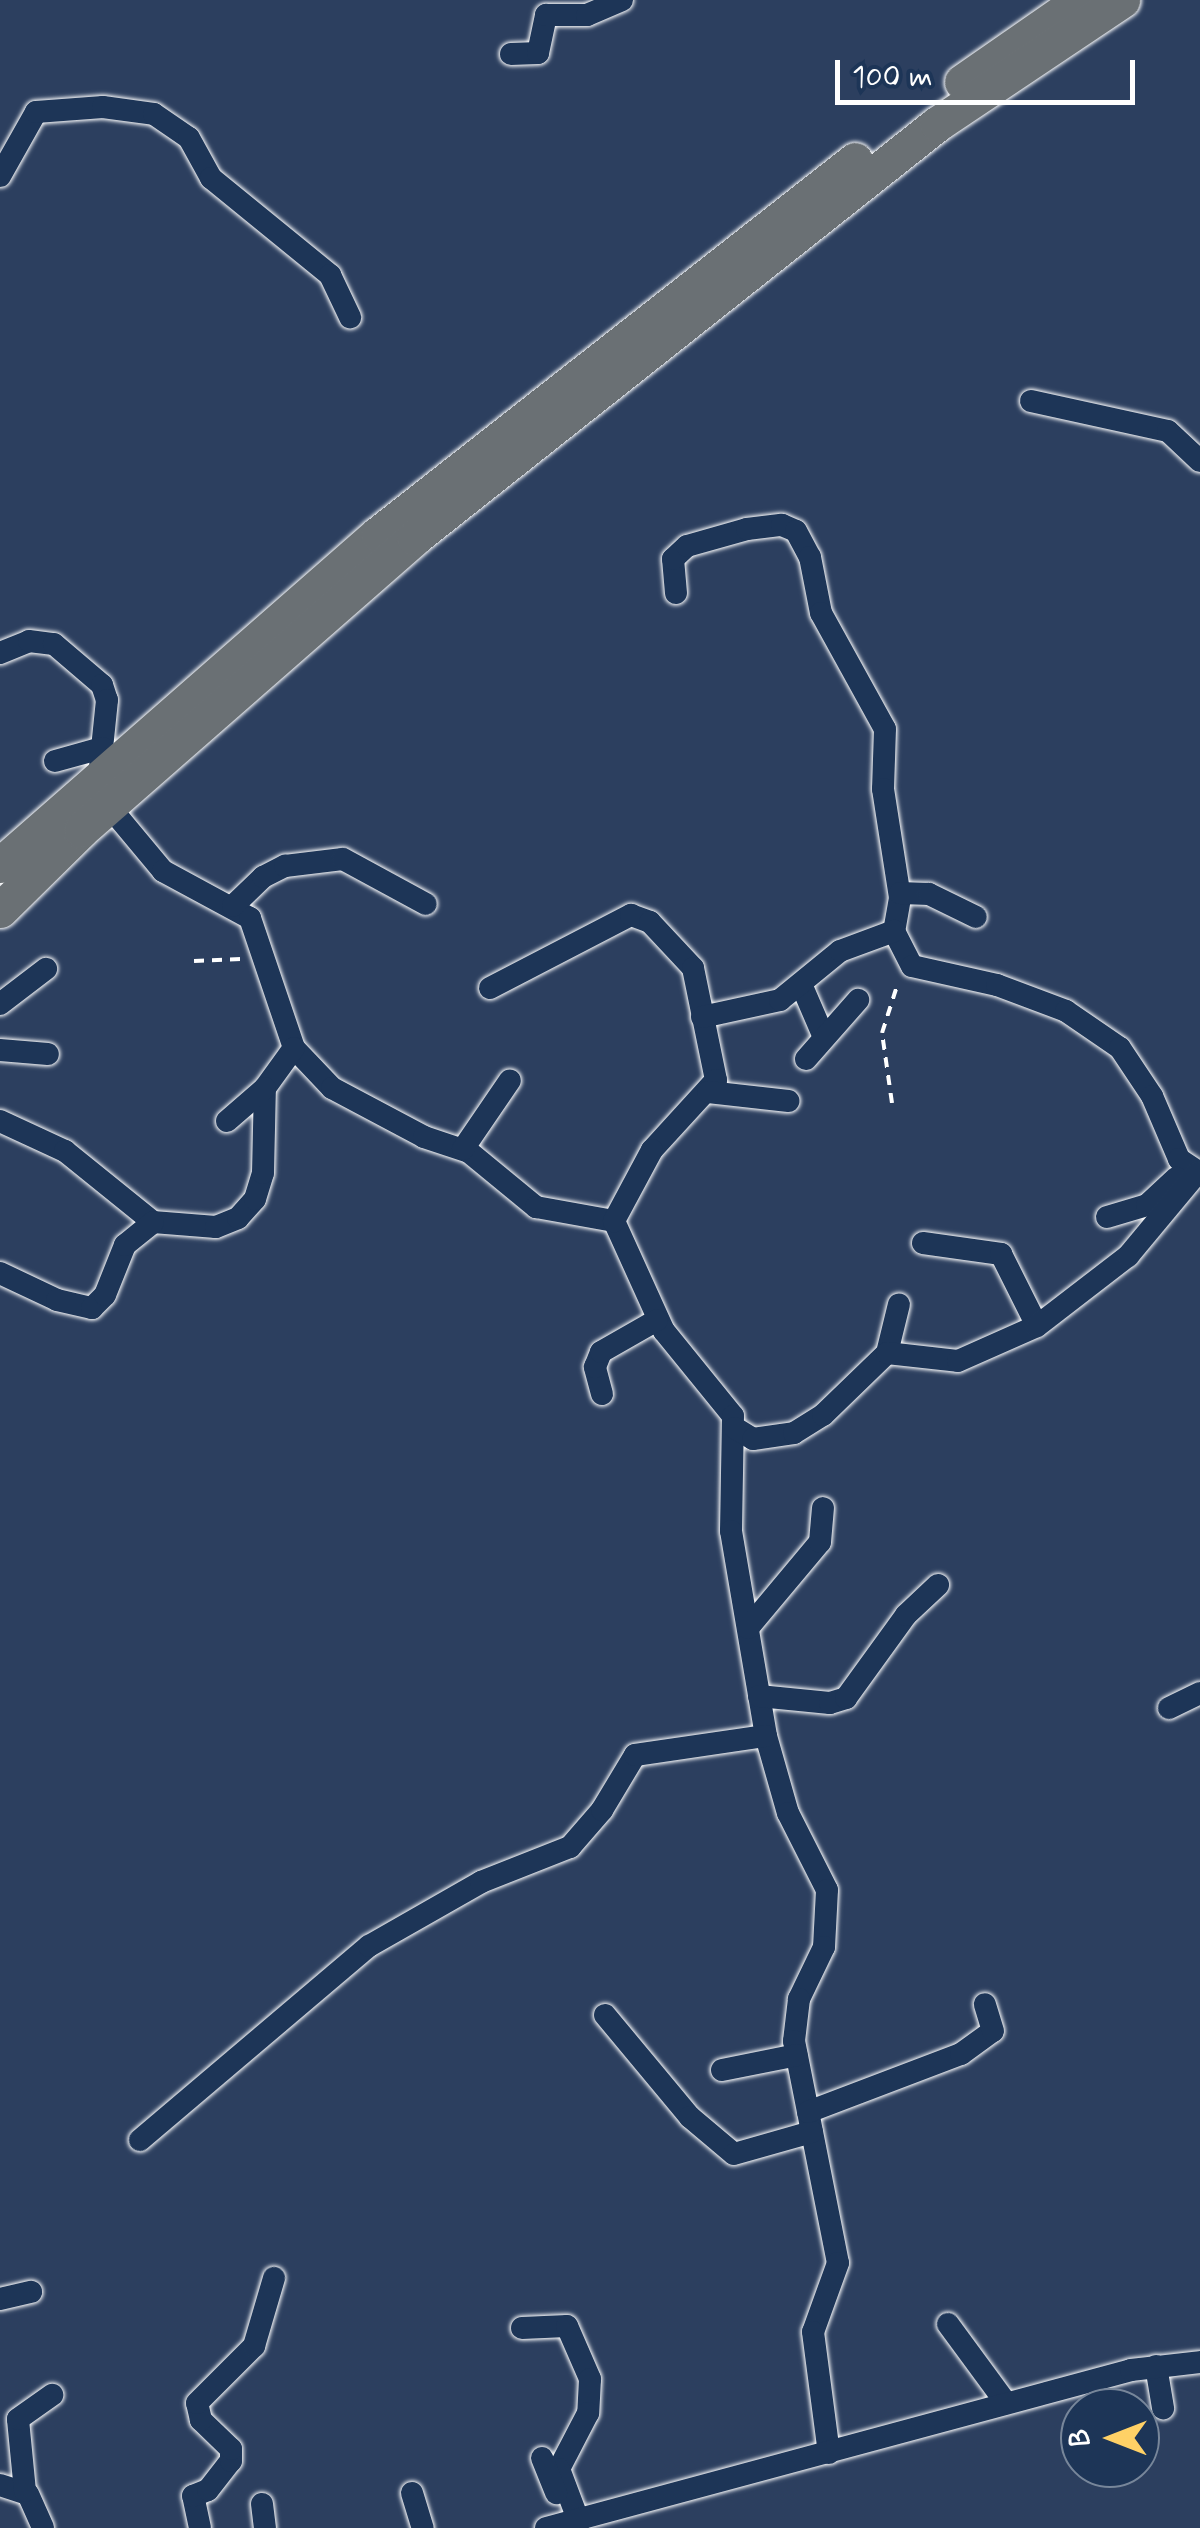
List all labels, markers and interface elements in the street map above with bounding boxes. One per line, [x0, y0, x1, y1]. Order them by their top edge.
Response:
scale bar [840, 40, 1140, 102]
text: 100 m [852, 58, 933, 97]
north arrow [1060, 2388, 1160, 2488]
text: B [1063, 2429, 1100, 2447]

